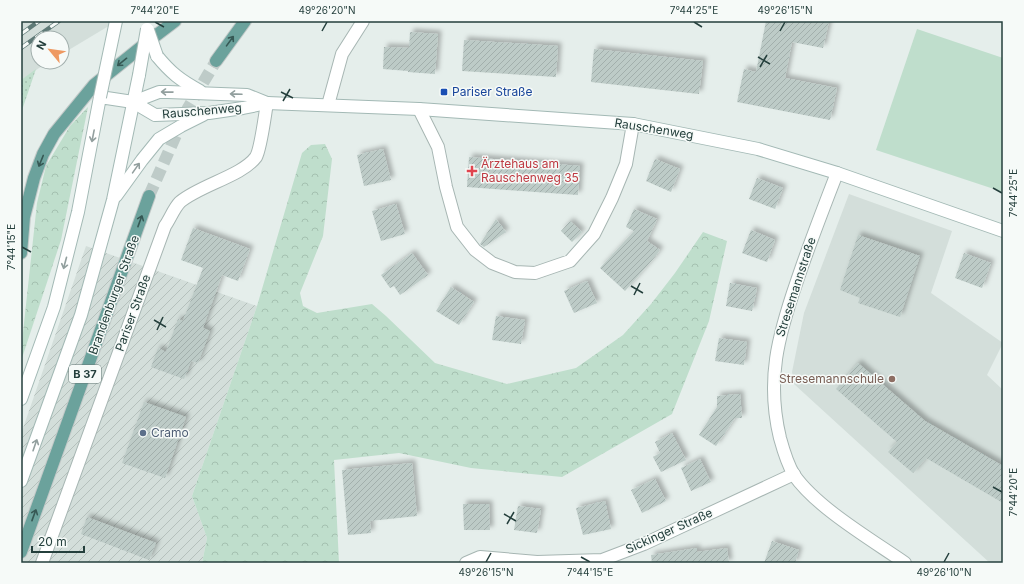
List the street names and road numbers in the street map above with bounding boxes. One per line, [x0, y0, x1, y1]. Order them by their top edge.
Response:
street label: Rauschenweg [162, 100, 242, 121]
street label: Rauschenweg [613, 115, 695, 142]
street label: Brandenburger Straße [85, 233, 142, 357]
street label: Stresemannstraße [772, 235, 819, 338]
street label: Pariser Straße [112, 272, 153, 353]
road number: B 37 [69, 365, 101, 383]
street label: Sickinger Straße [623, 505, 715, 556]

